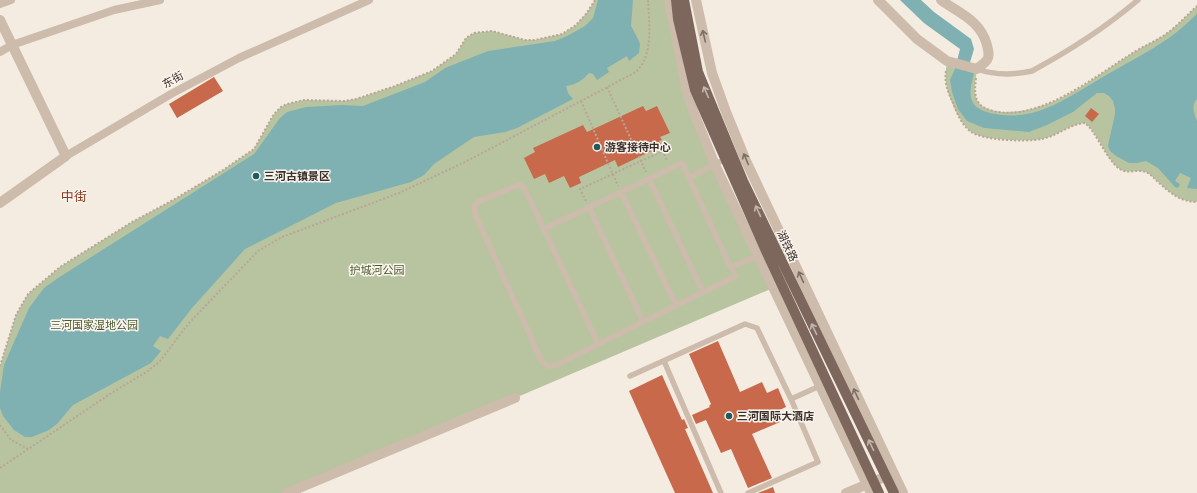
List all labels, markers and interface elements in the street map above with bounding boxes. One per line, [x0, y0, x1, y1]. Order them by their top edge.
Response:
one-way arrow [700, 30, 708, 43]
street label: 东街 [160, 68, 186, 92]
one-way arrow [702, 86, 710, 98]
place label: 游客接待中心 [605, 140, 671, 155]
marker: 游客接待中心 [592, 142, 602, 152]
one-way arrow [741, 154, 749, 166]
place label: 三河古镇景区 [264, 169, 330, 184]
marker: 三河古镇景区 [251, 171, 261, 181]
district label: 中街 [61, 188, 87, 206]
one-way arrow [754, 206, 761, 218]
street label: 湖铁路 [773, 228, 801, 264]
park label: 护城河公园 [350, 263, 405, 278]
one-way arrow [797, 271, 804, 283]
park label: 三河国家湿地公园 [50, 318, 138, 333]
one-way arrow [810, 323, 817, 335]
one-way arrow [852, 389, 859, 401]
place label: 三河国际大酒店 [737, 409, 814, 424]
marker: 三河国际大酒店 [724, 411, 734, 421]
one-way arrow [867, 440, 874, 452]

